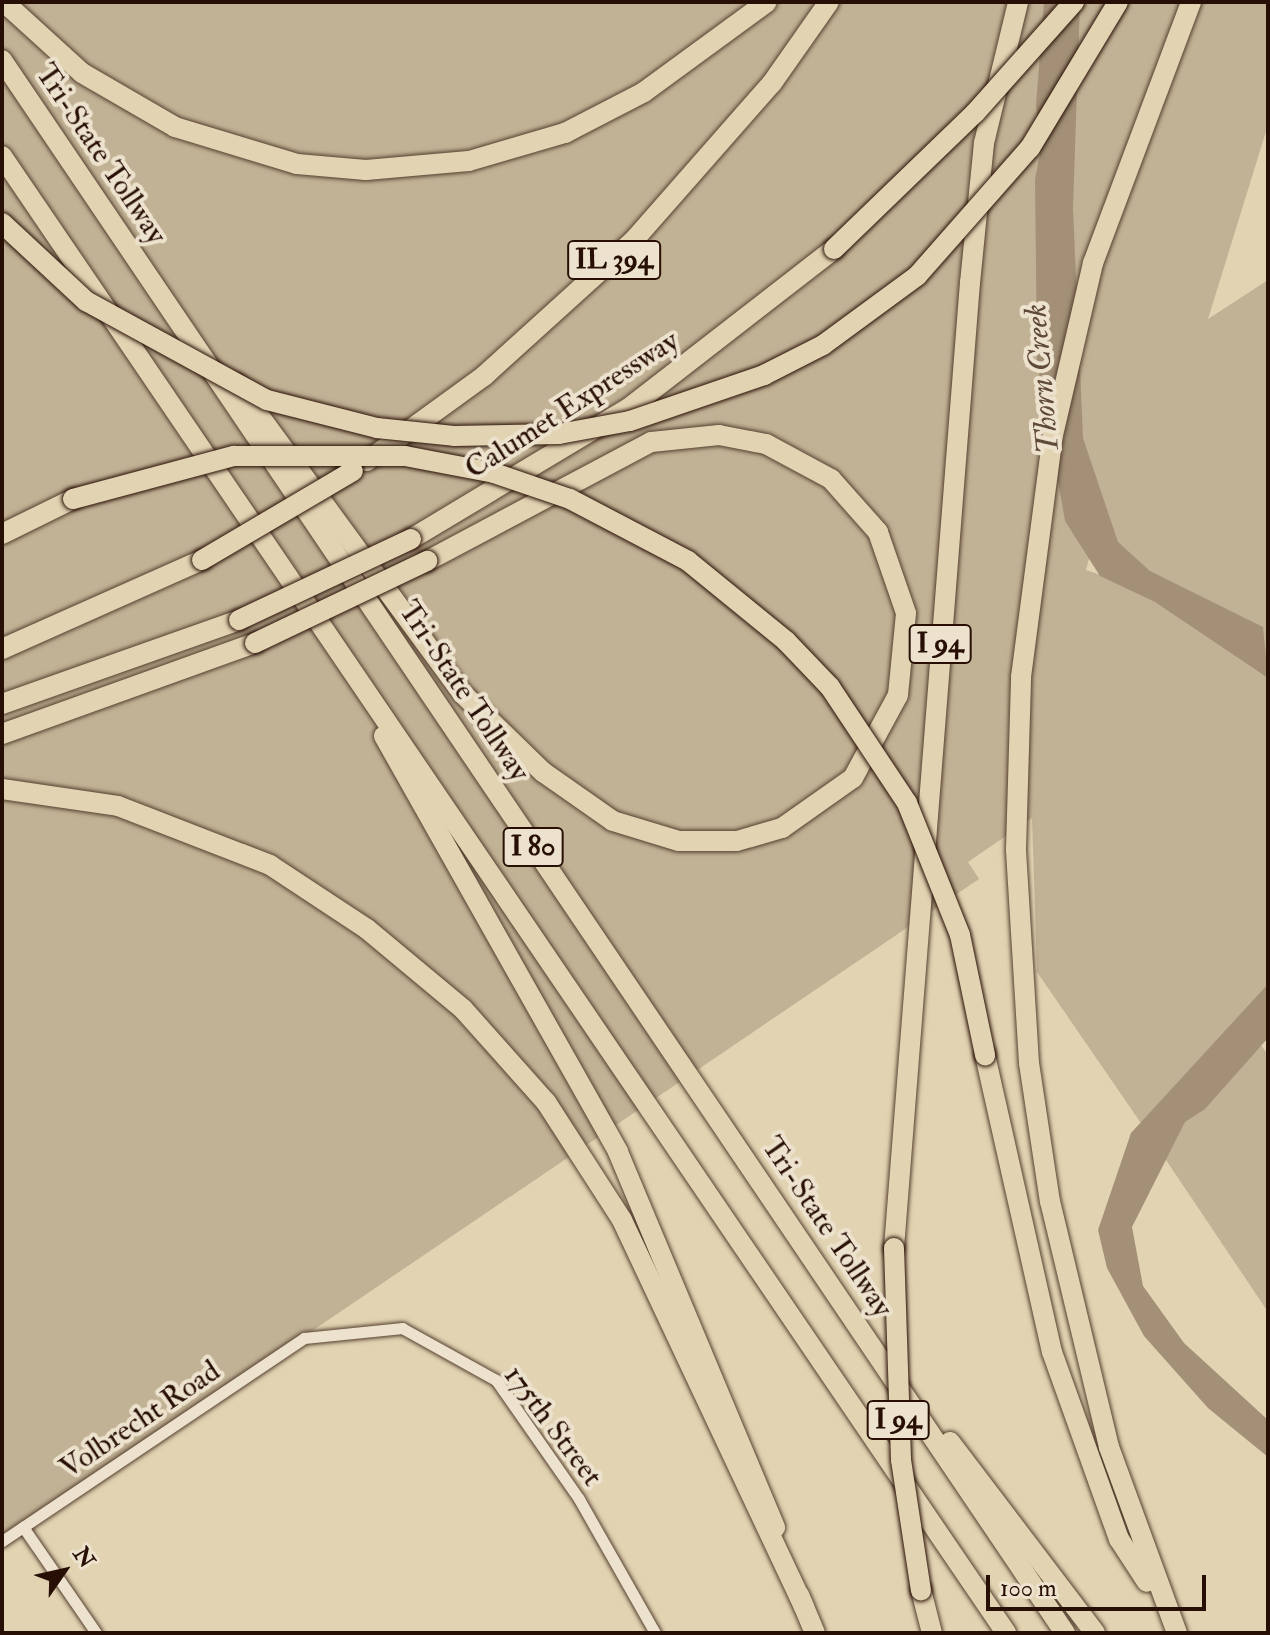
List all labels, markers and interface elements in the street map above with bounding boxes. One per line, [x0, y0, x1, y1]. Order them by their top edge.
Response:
street label: Tri-State Tollway [27, 57, 175, 251]
road number: IL 394 [566, 236, 662, 284]
water label: Thorn Creek [1016, 302, 1068, 456]
street label: Calumet Expressway [459, 323, 685, 487]
street label: Tri-State Tollway [390, 594, 538, 788]
road number: I 94 [908, 620, 972, 668]
road number: I 80 [501, 823, 565, 871]
street label: Tri-State Tollway [753, 1130, 901, 1324]
street label: Volbrecht Road [53, 1353, 227, 1487]
street label: 175th Street [496, 1359, 610, 1493]
road number: I 94 [866, 1396, 930, 1444]
north arrow [24, 1531, 104, 1611]
text: N [67, 1542, 101, 1574]
scale bar [990, 1559, 1210, 1609]
text: 100 m [1000, 1573, 1057, 1604]

